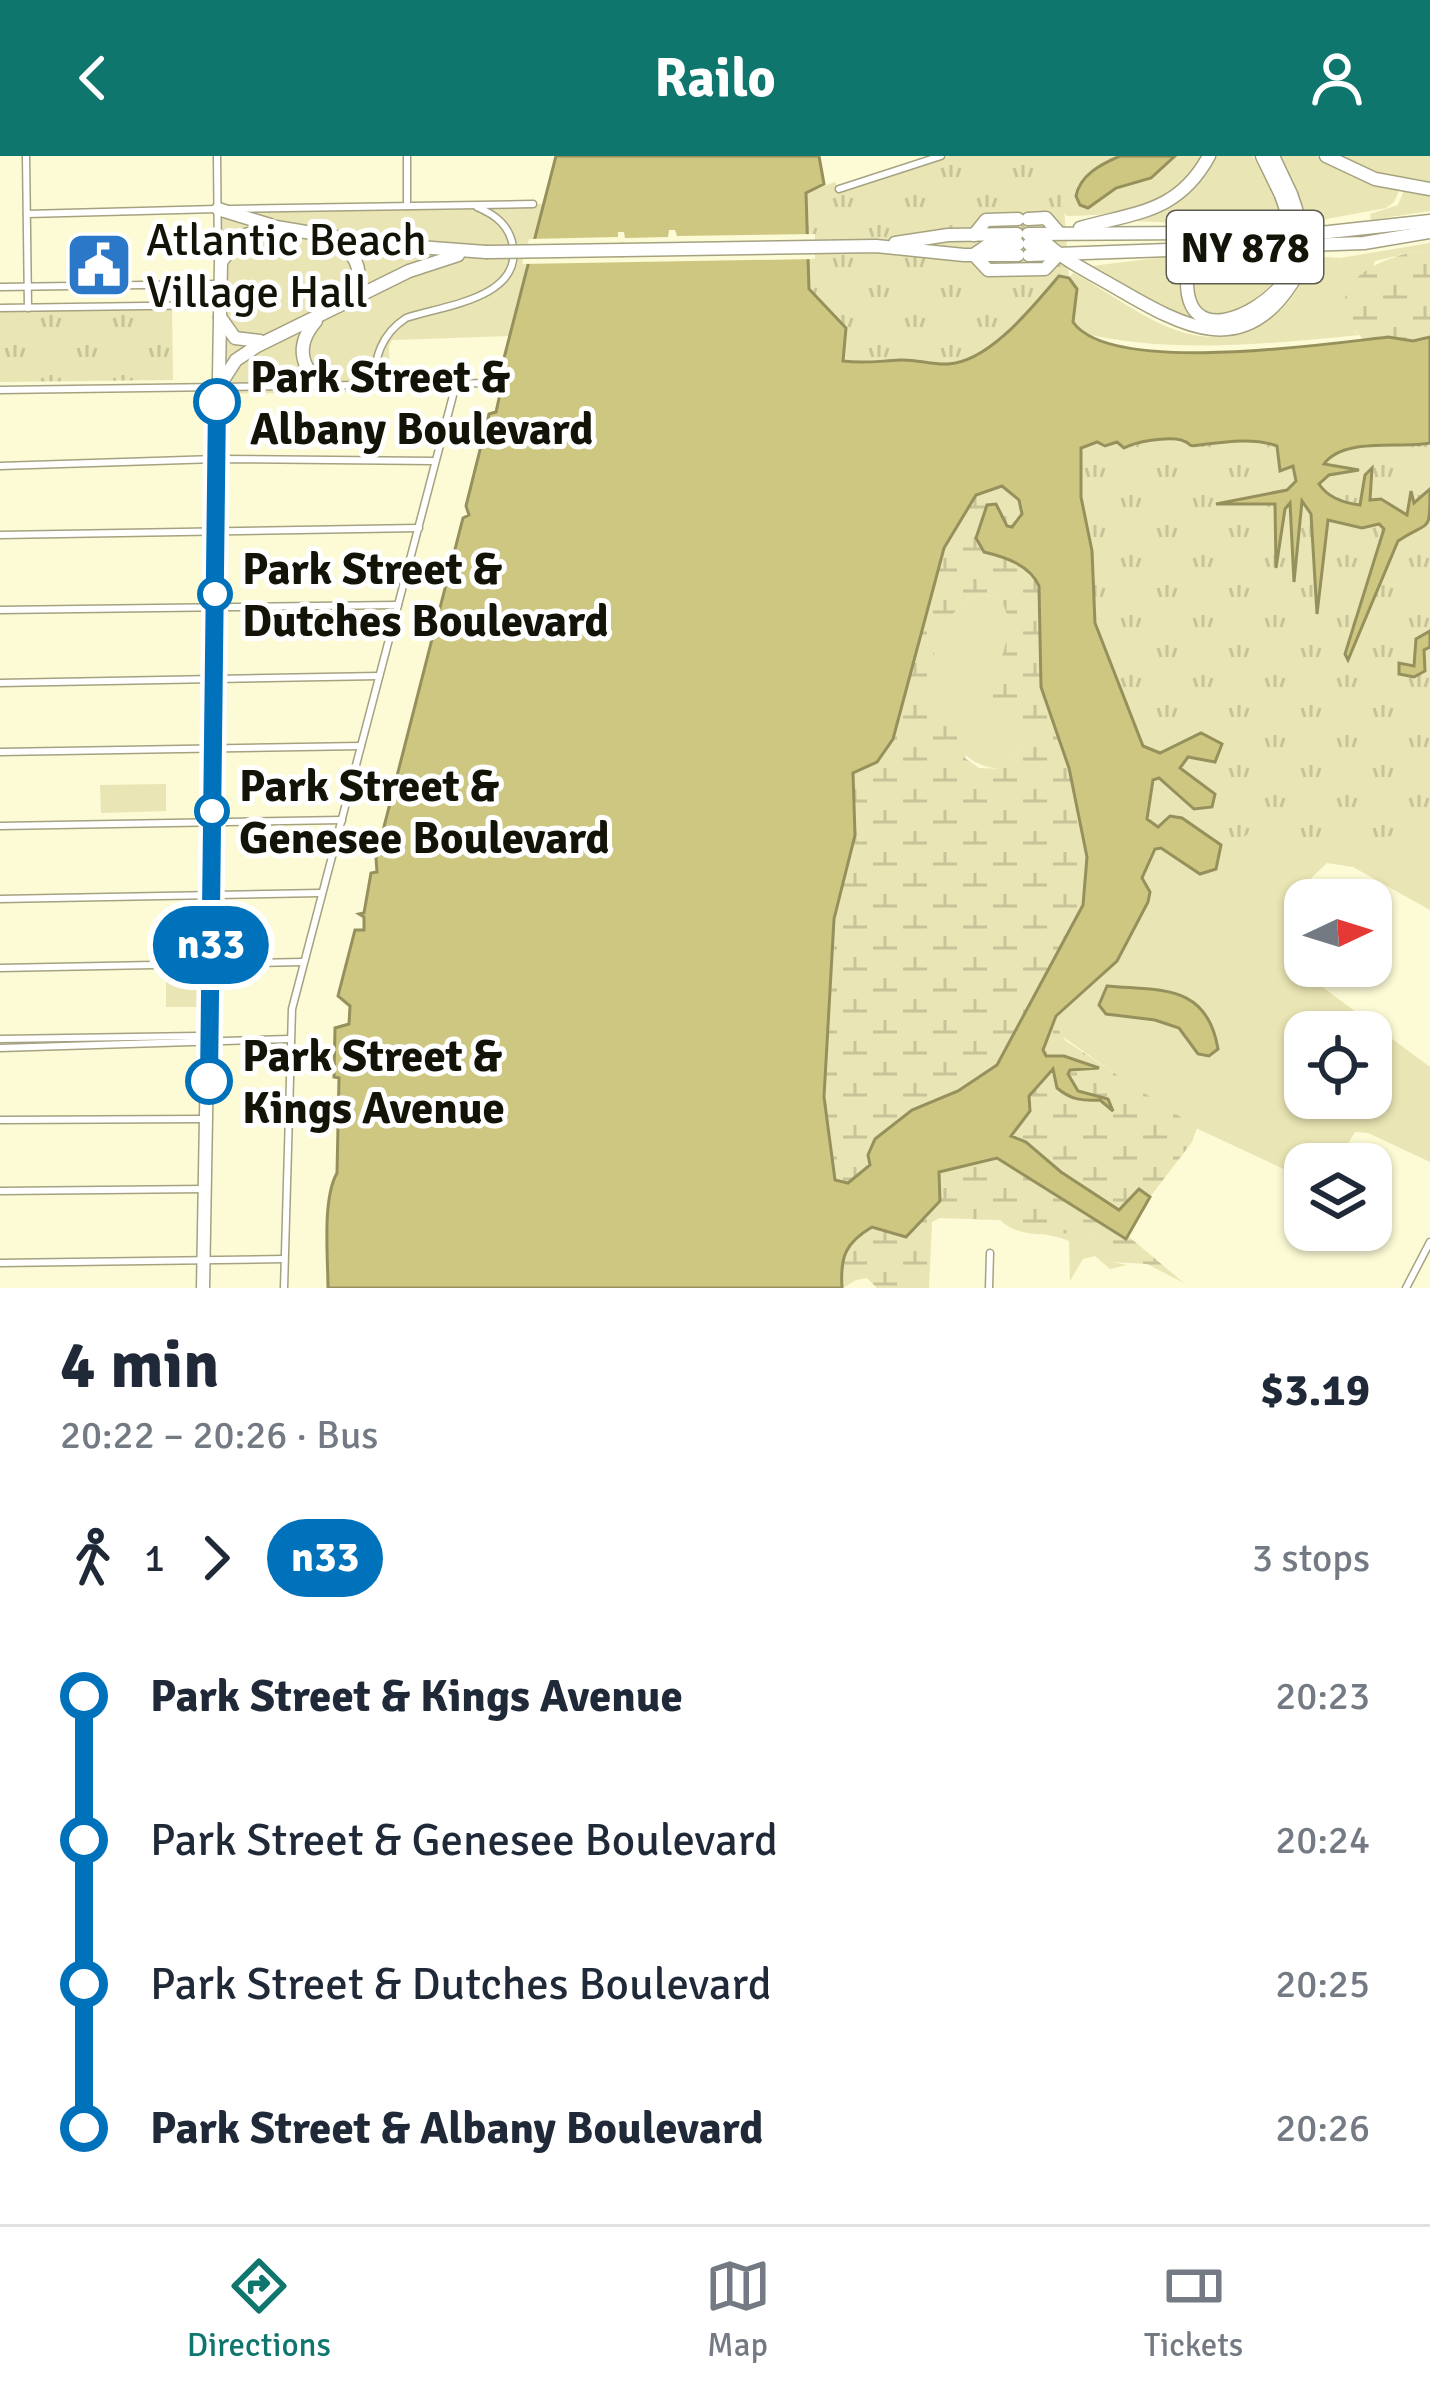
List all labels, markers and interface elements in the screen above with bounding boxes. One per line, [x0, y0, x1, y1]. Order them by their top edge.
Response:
icon: back [60, 45, 126, 111]
text: Railo [654, 45, 776, 112]
icon: person [1304, 45, 1370, 111]
road number: NY 878 [1167, 211, 1323, 283]
place label: Atlantic Beach Village Hall [146, 213, 427, 320]
public building icon: Atlantic Beach Village Hall [64, 230, 134, 300]
place label: Park Street & Albany Boulevard [250, 350, 593, 457]
marker: Park Street & Albany Boulevard [195, 380, 239, 424]
place label: Park Street & Dutches Boulevard [242, 542, 609, 649]
marker: Park Street & Dutches Boulevard [199, 578, 231, 610]
place label: Park Street & Genesee Boulevard [239, 759, 610, 866]
marker: Park Street & Genesee Boulevard [196, 795, 228, 827]
north arrow [1284, 879, 1392, 987]
map controls [1284, 879, 1392, 1251]
line badge: n33 [142, 906, 280, 984]
text: n33 [177, 919, 245, 970]
button: locate [1284, 1011, 1392, 1119]
place label: Park Street & Kings Avenue [242, 1029, 505, 1136]
marker: Park Street & Kings Avenue [187, 1059, 231, 1103]
button: layers [1284, 1143, 1392, 1251]
text: 4 min [60, 1325, 219, 1406]
text: $3.19 [1260, 1363, 1370, 1418]
text: 20:22 – 20:26 · Bus [60, 1411, 378, 1459]
icon: walk [60, 1525, 126, 1591]
icon: forward [183, 1525, 249, 1591]
text: n33 [291, 1532, 359, 1583]
text: 1 [144, 1534, 165, 1582]
text: 3 stops [1252, 1534, 1370, 1582]
text: Park Street & Kings Avenue [150, 1669, 683, 1724]
text: 20:23 [1275, 1672, 1370, 1720]
text: Park Street & Genesee Boulevard [150, 1813, 778, 1868]
text: 20:24 [1275, 1816, 1370, 1864]
text: Park Street & Dutches Boulevard [150, 1957, 772, 2012]
text: 20:25 [1275, 1960, 1370, 2008]
text: Park Street & Albany Boulevard [150, 2101, 763, 2156]
text: 20:26 [1275, 2104, 1370, 2152]
tab: Directions [187, 2253, 331, 2366]
tab: Map [705, 2253, 771, 2366]
tab: Tickets [1144, 2253, 1243, 2366]

